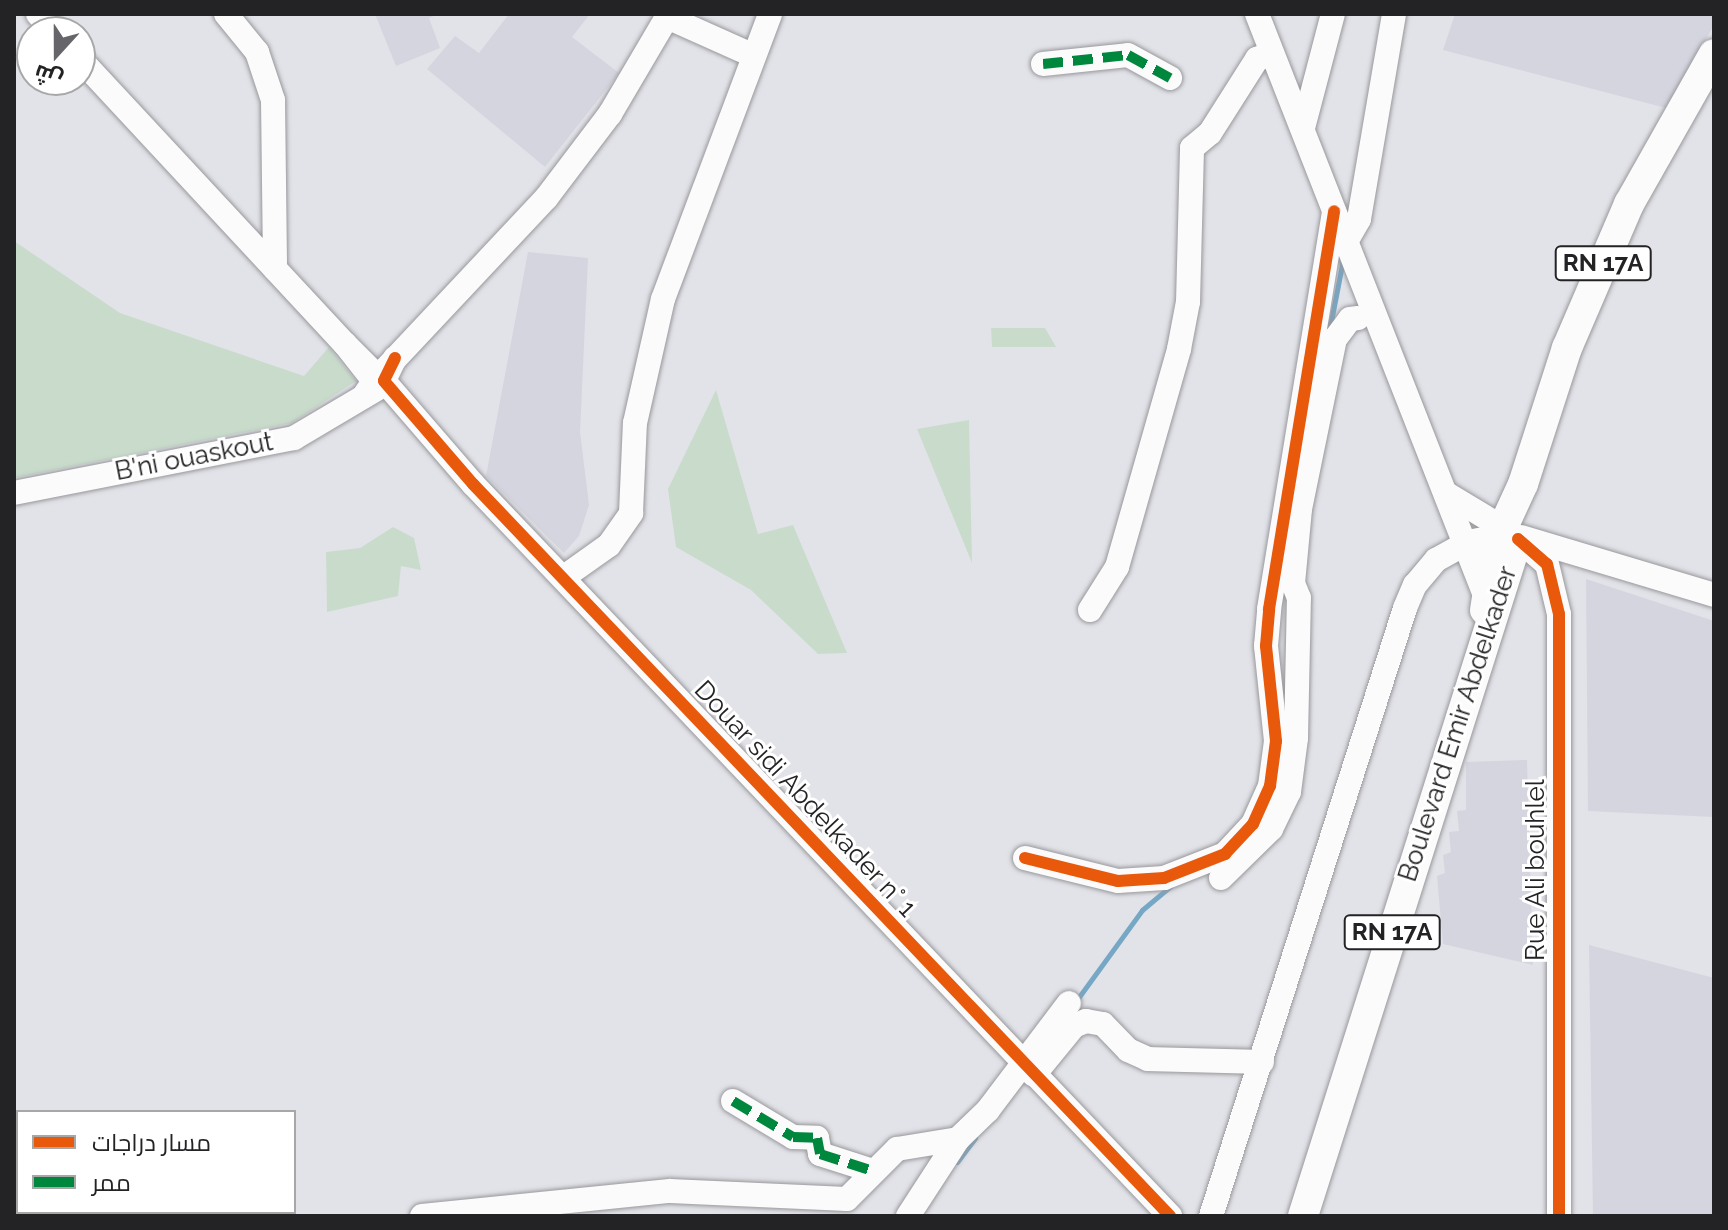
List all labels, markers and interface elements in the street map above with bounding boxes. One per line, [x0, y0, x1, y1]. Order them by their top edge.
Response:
north arrow [16, 16, 96, 96]
text: ش [30, 59, 66, 94]
road number: RN 17A [1553, 243, 1653, 283]
street label: B'ni ouaskout [112, 426, 276, 488]
street label: Boulevard Emir Abdelkader [1392, 562, 1524, 886]
street label: Douar sidi Abdelkader n° 1 [687, 674, 923, 924]
street label: Rue Ali bouhlel [1520, 779, 1552, 961]
road number: RN 17A [1342, 912, 1442, 952]
legend [16, 1110, 296, 1214]
text: مسار دراجات [92, 1128, 211, 1157]
text: ممر [92, 1168, 131, 1197]

